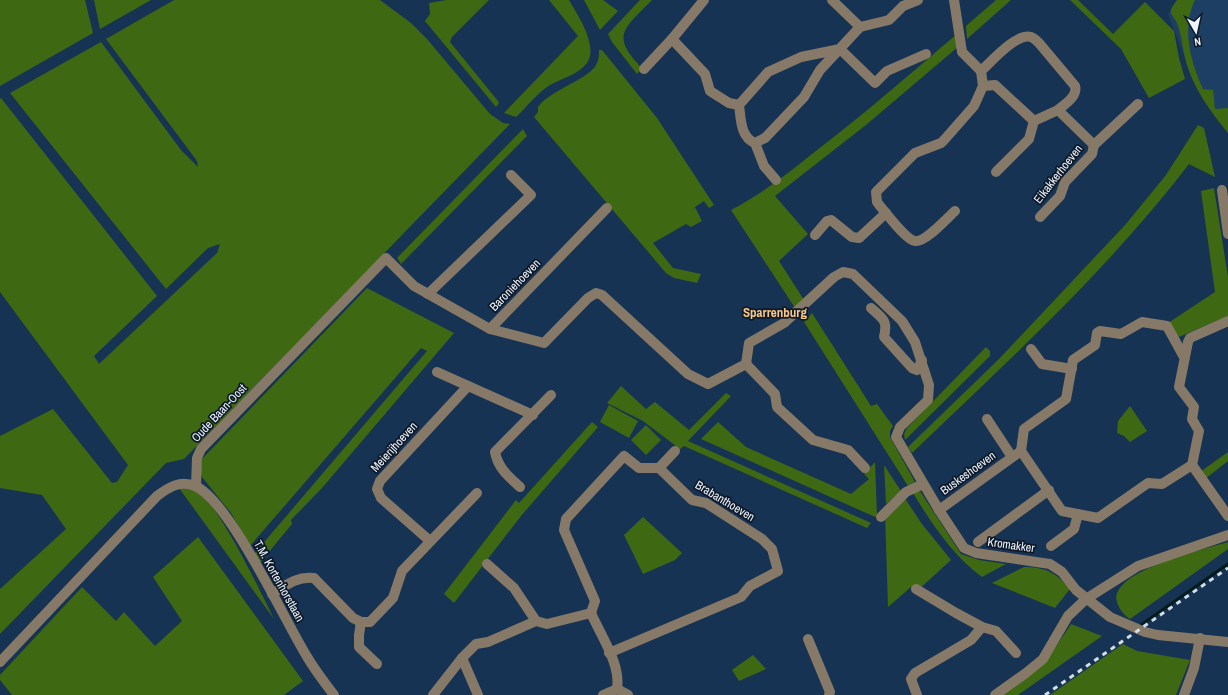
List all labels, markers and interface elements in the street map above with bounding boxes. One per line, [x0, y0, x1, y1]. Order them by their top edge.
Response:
north arrow [1176, 12, 1216, 52]
text: N [1193, 34, 1202, 49]
street label: Eikakkerhoeven [1030, 141, 1086, 207]
street label: Baroniehoeven [486, 255, 544, 315]
district label: Sparrenburg [743, 304, 807, 321]
street label: Oude Baan-Oost [188, 380, 250, 445]
street label: Meierijhoeven [367, 418, 421, 476]
street label: Buskeshoeven [937, 448, 999, 498]
street label: Brabanthoeven [692, 477, 758, 525]
street label: Kromakker [986, 534, 1036, 556]
street label: T.M. Kortenhorstlaan [250, 537, 308, 625]

